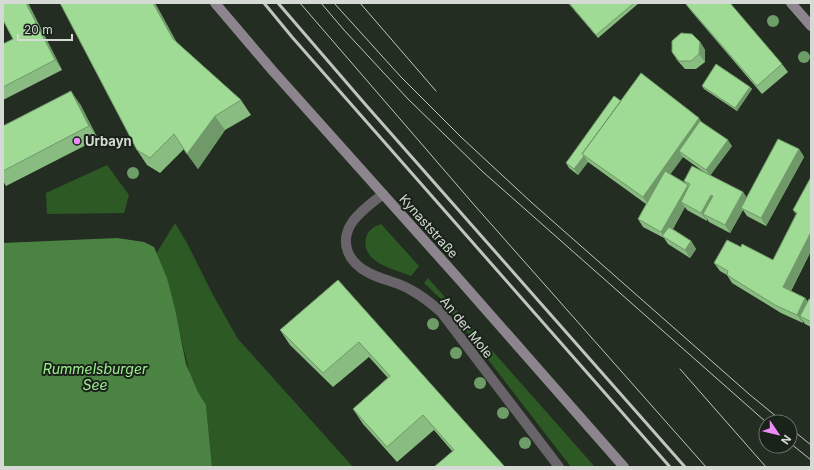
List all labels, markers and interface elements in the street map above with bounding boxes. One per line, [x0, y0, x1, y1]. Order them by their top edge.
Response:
scale bar [18, 16, 72, 42]
text: 20 m [24, 22, 53, 37]
place label: Urbayn [85, 133, 132, 149]
marker: Urbayn [72, 136, 82, 146]
street label: Kynaststraße [396, 191, 462, 261]
street label: An der Mole [437, 293, 497, 361]
water label: Rummelsburger See [43, 360, 148, 393]
north arrow [758, 414, 798, 454]
text: N [778, 432, 794, 447]

